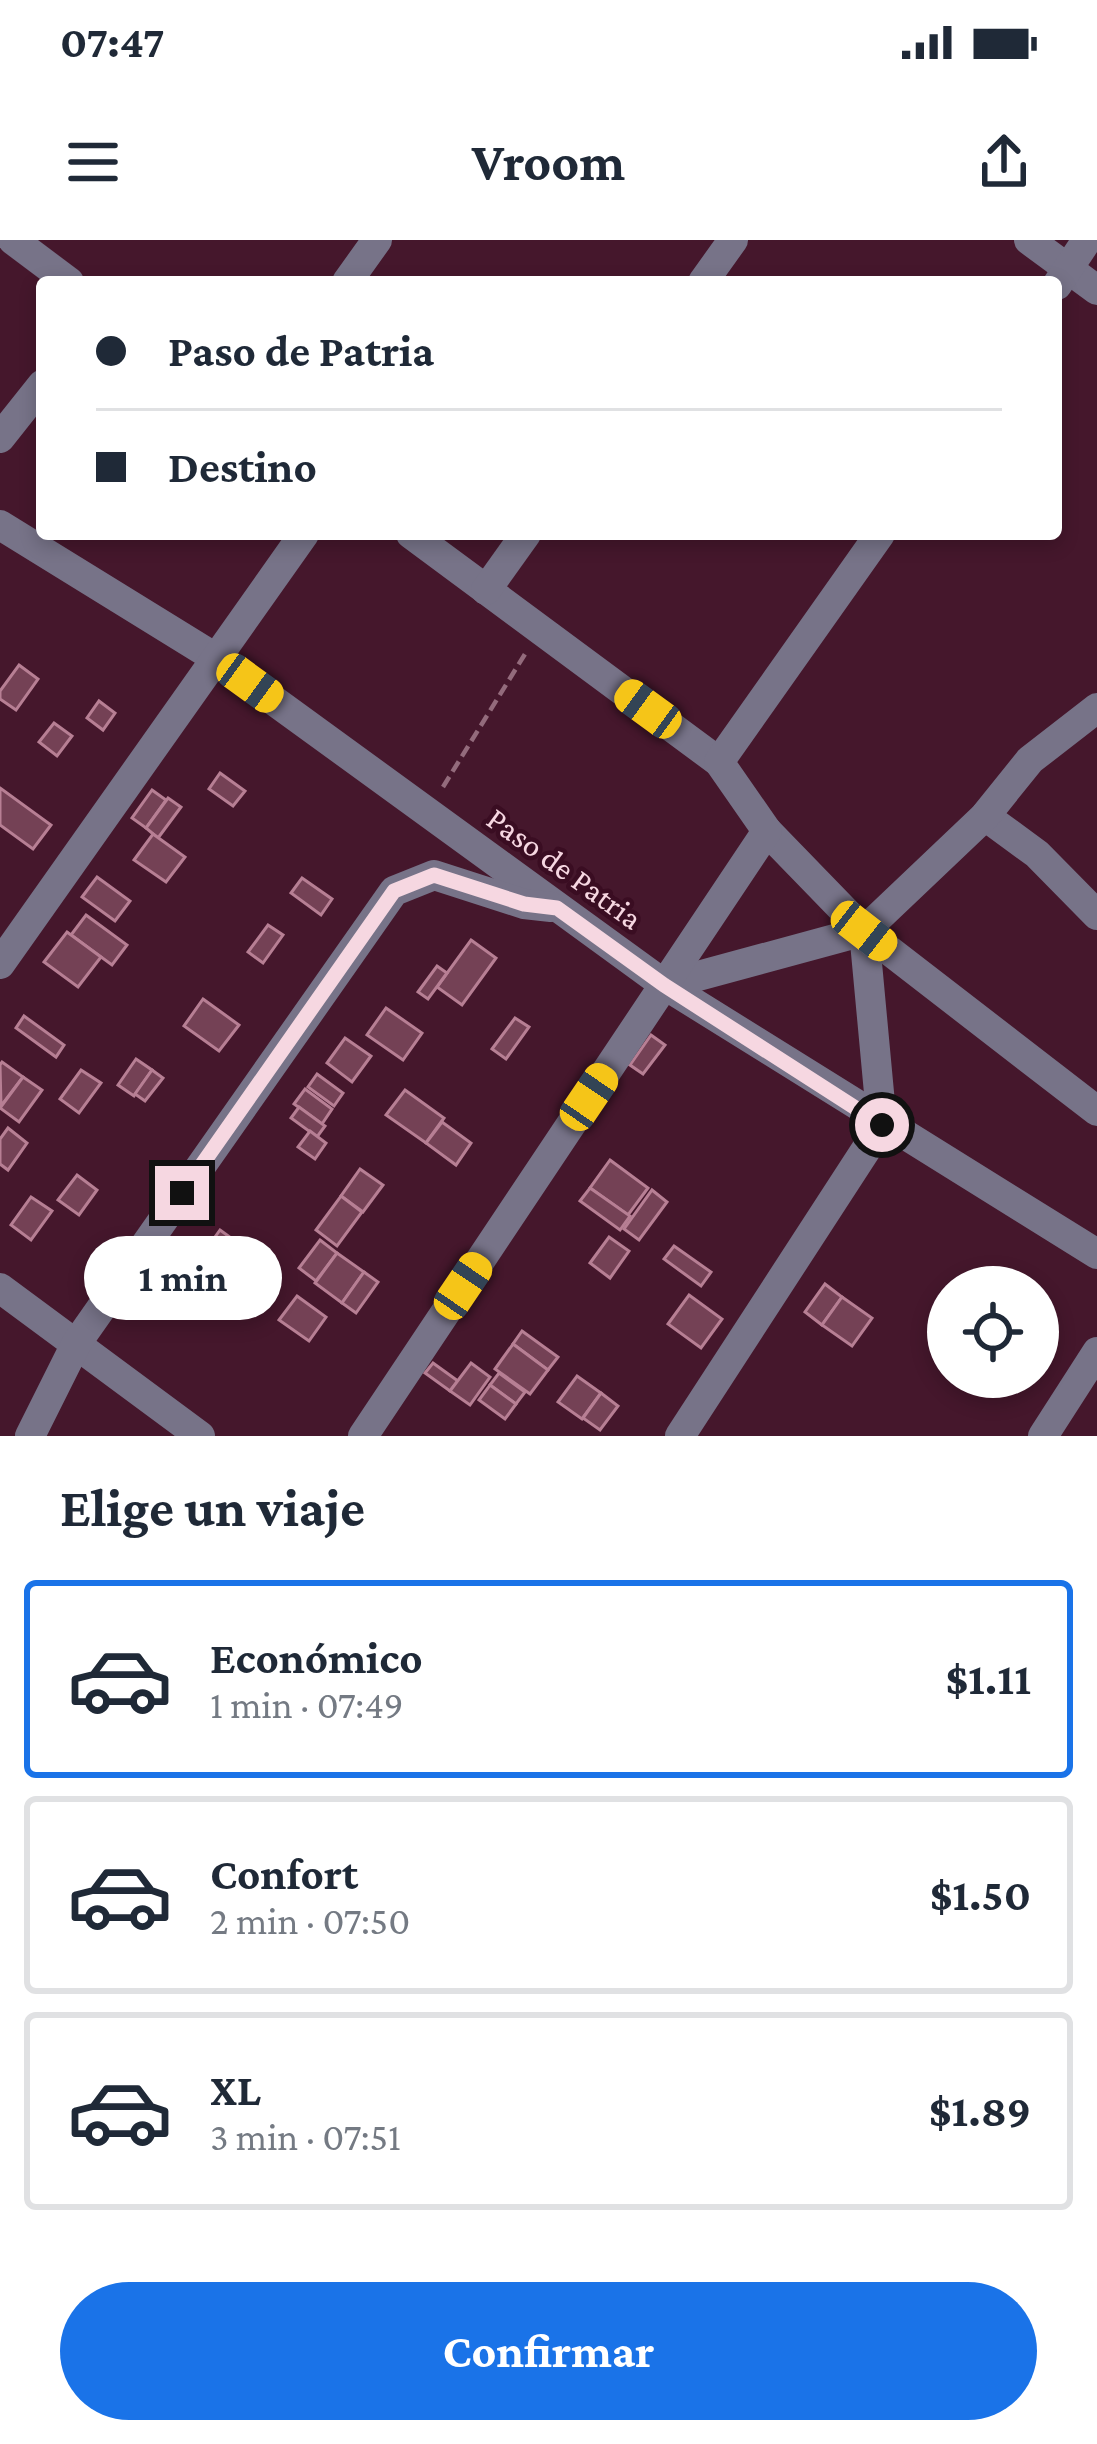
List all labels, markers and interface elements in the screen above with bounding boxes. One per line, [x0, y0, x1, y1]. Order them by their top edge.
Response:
text: 07:47 [60, 17, 165, 67]
icon: menu [60, 129, 126, 195]
icon: share [971, 129, 1037, 195]
text: Vroom [472, 132, 625, 192]
text: Paso de Patria [168, 326, 434, 376]
text: Destino [168, 442, 317, 492]
car [210, 647, 290, 719]
car [608, 673, 688, 745]
street label: Paso de Patria [480, 799, 650, 937]
car [825, 895, 903, 967]
car [554, 1057, 624, 1137]
route start [855, 1098, 909, 1152]
route end [155, 1166, 209, 1220]
callout: 1 min [83, 1235, 281, 1319]
car [428, 1246, 498, 1326]
text: 1 min [139, 1256, 227, 1299]
map controls [927, 1266, 1059, 1398]
button: locate [927, 1266, 1059, 1398]
text: Elige un viaje [60, 1478, 365, 1538]
icon: car [66, 1625, 174, 1733]
text: Económico [210, 1633, 423, 1683]
text: $1.11 [945, 1654, 1031, 1704]
text: 1 min · 07:49 [210, 1683, 404, 1726]
icon: car [66, 1841, 174, 1949]
text: Confort [210, 1849, 358, 1899]
text: $1.50 [930, 1870, 1031, 1920]
text: 2 min · 07:50 [210, 1899, 410, 1942]
icon: car [66, 2057, 174, 2165]
text: XL [210, 2065, 261, 2115]
text: $1.89 [929, 2086, 1031, 2136]
text: 3 min · 07:51 [210, 2115, 401, 2158]
button: Confirmar [60, 2282, 1037, 2420]

